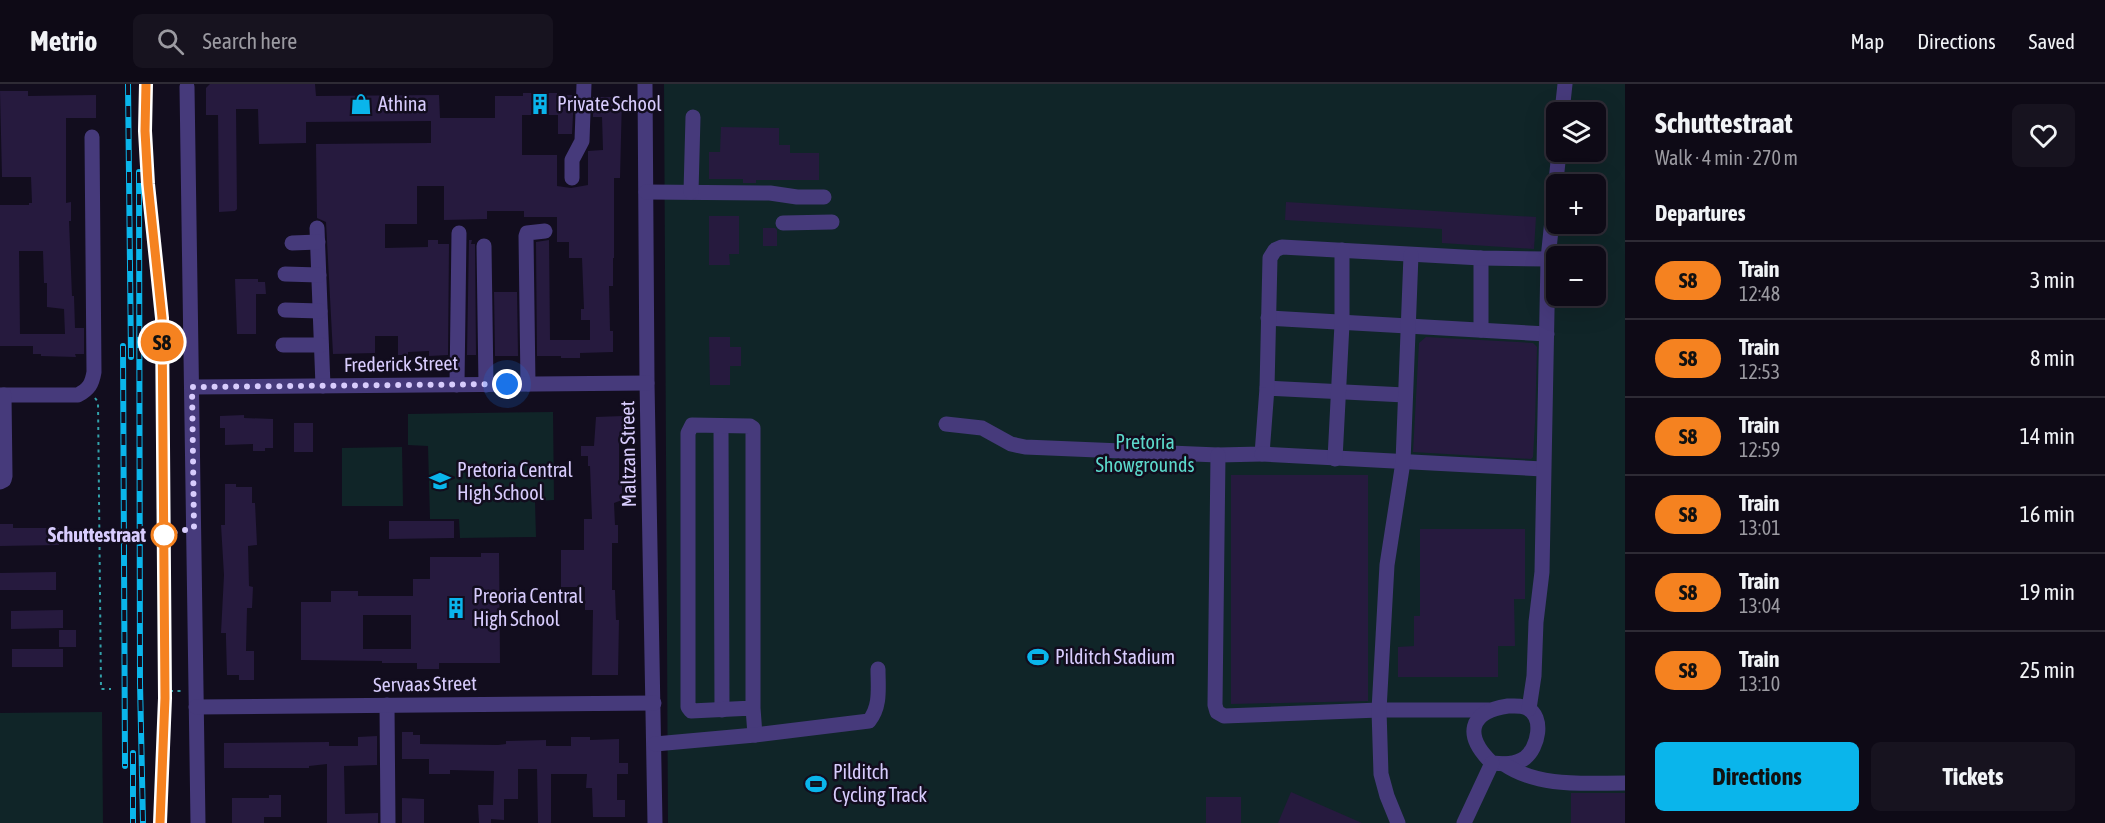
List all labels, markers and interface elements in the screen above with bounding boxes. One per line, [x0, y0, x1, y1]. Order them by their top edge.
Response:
search box [133, 14, 553, 68]
text: Metrio [30, 25, 97, 57]
icon: search [154, 25, 187, 58]
text: Search here [202, 28, 297, 54]
text: Map [1850, 29, 1884, 53]
text: Directions [1917, 29, 1996, 53]
text: Saved [2029, 29, 2075, 53]
shop icon: Athina [349, 92, 373, 116]
place label: Athina [378, 92, 427, 115]
building icon: Private School [528, 92, 552, 116]
place label: Private School [557, 92, 662, 115]
map controls [1546, 102, 1606, 306]
button: layers [1546, 102, 1606, 162]
button: heart [2012, 104, 2075, 167]
text: Schuttestraat [1655, 107, 1793, 139]
text: Walk · 4 min · 270 m [1655, 146, 1798, 169]
button: + [1546, 174, 1606, 234]
text: Departures [1655, 200, 1745, 226]
button: − [1546, 246, 1606, 306]
text: Train [1739, 256, 1779, 282]
text: 3 min [2030, 267, 2075, 293]
text: S8 [1679, 268, 1697, 292]
text: 12:48 [1739, 282, 1780, 305]
line badge: S8 [135, 322, 189, 362]
text: S8 [153, 330, 171, 354]
text: Train [1739, 334, 1779, 360]
text: 8 min [2030, 345, 2075, 371]
text: S8 [1679, 346, 1697, 370]
street label: Frederick Street [344, 351, 459, 376]
text: 12:53 [1739, 360, 1780, 383]
your location [492, 369, 522, 399]
street label: Maltzan Street [615, 400, 640, 507]
text: Train [1739, 412, 1779, 438]
text: 14 min [2020, 423, 2075, 449]
text: S8 [1679, 424, 1697, 448]
park label: Pretoria Showgrounds [1095, 430, 1195, 476]
text: 12:59 [1739, 438, 1780, 461]
place label: Pretoria Central High School [457, 458, 574, 504]
school or university icon: Pretoria Central High School [428, 469, 452, 493]
text: Train [1739, 490, 1779, 516]
text: 16 min [2020, 501, 2075, 527]
text: S8 [1679, 502, 1697, 526]
text: 13:01 [1739, 516, 1781, 539]
marker: Schuttestraat [151, 522, 177, 548]
place label: Schuttestraat [48, 523, 146, 546]
text: Train [1739, 568, 1779, 594]
text: 19 min [2020, 579, 2075, 605]
text: S8 [1679, 580, 1697, 604]
place label: Preoria Central High School [473, 584, 584, 630]
text: 13:04 [1739, 594, 1781, 617]
building icon: Preoria Central High School [444, 596, 468, 620]
sports icon: Pilditch Stadium [1026, 645, 1050, 669]
place label: Pilditch Stadium [1055, 645, 1175, 668]
text: Train [1739, 646, 1779, 672]
text: 25 min [2020, 657, 2075, 683]
text: S8 [1679, 658, 1697, 682]
street label: Servaas Street [373, 671, 477, 696]
text: 13:10 [1739, 672, 1780, 695]
button: Directions [1655, 742, 1859, 811]
button: Tickets [1871, 742, 2075, 811]
place label: Pilditch Cycling Track [833, 760, 927, 806]
sports icon: Pilditch Cycling Track [804, 772, 828, 796]

